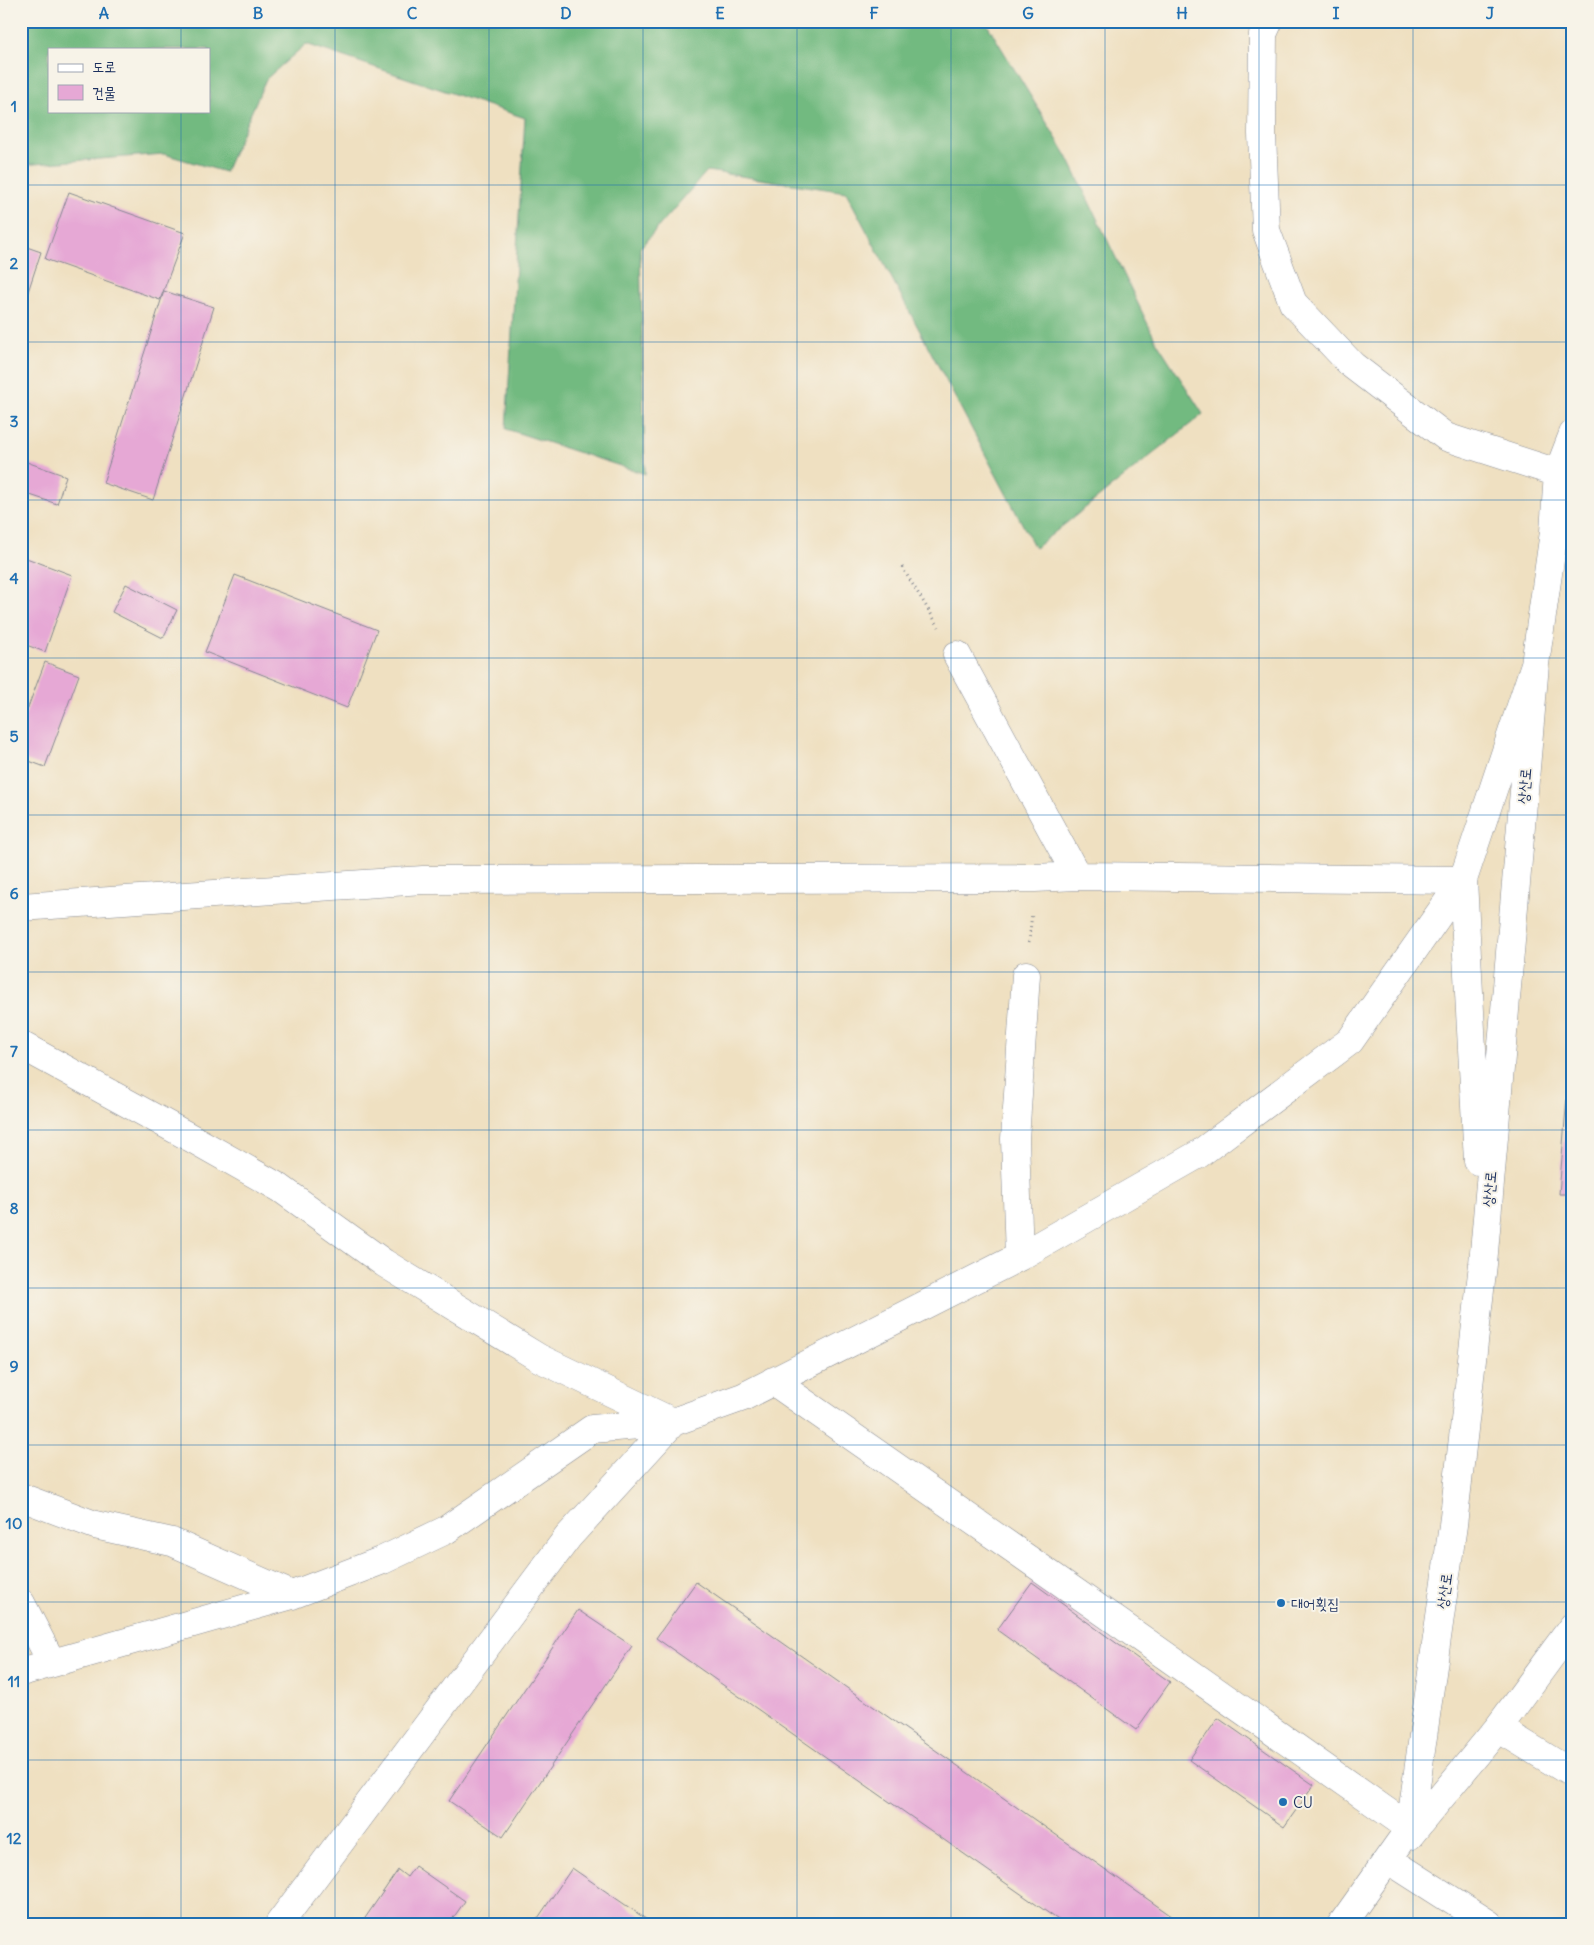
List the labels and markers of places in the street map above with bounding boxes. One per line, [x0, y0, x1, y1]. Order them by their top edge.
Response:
place label: 대어횟집 [1291, 1594, 1339, 1613]
marker: 대어횟집 [1275, 1597, 1287, 1609]
place label: CU [1293, 1793, 1313, 1812]
marker: CU [1277, 1796, 1289, 1808]

